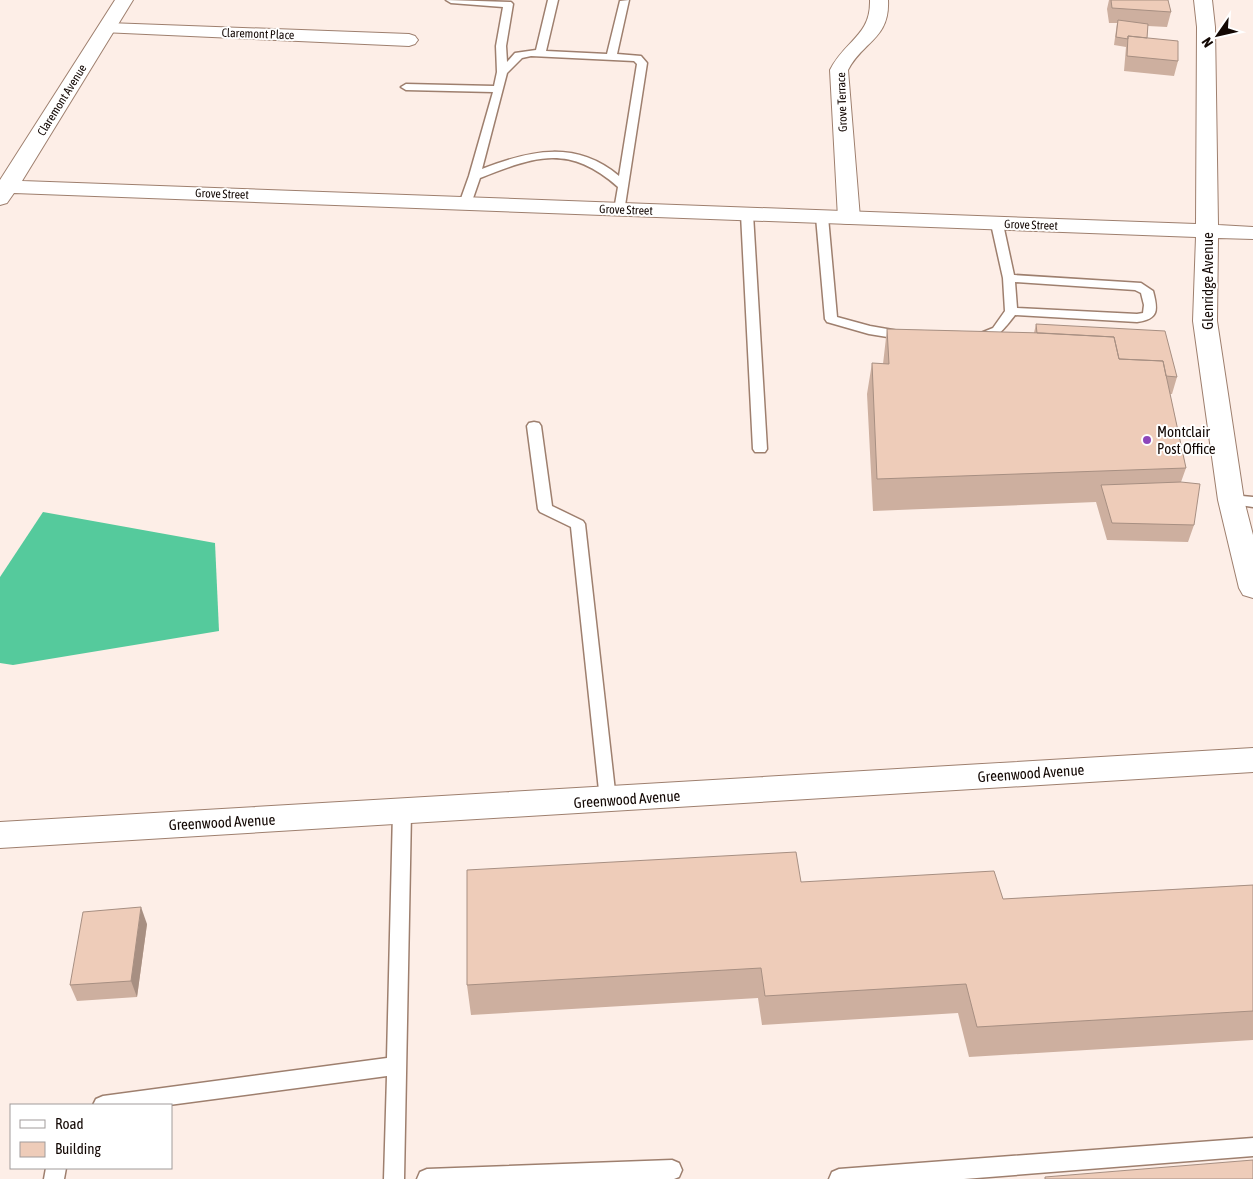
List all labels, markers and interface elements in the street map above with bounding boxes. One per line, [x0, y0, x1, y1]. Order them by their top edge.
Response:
north arrow [1193, 10, 1243, 60]
street label: Claremont Place [221, 26, 295, 42]
text: N [1198, 34, 1216, 50]
street label: Claremont Avenue [34, 62, 90, 138]
street label: Grove Terrace [834, 72, 850, 132]
street label: Grove Street [195, 186, 250, 202]
street label: Grove Street [599, 202, 654, 218]
street label: Grove Street [1004, 217, 1059, 233]
street label: Glenridge Avenue [1199, 232, 1216, 330]
place label: Montclair Post Office [1157, 423, 1216, 457]
marker: Montclair Post Office [1141, 434, 1153, 446]
street label: Greenwood Avenue [977, 761, 1085, 785]
street label: Greenwood Avenue [573, 787, 681, 811]
street label: Greenwood Avenue [168, 811, 276, 833]
legend [10, 1104, 172, 1169]
text: Road [55, 1115, 84, 1132]
text: Building [55, 1140, 101, 1157]

